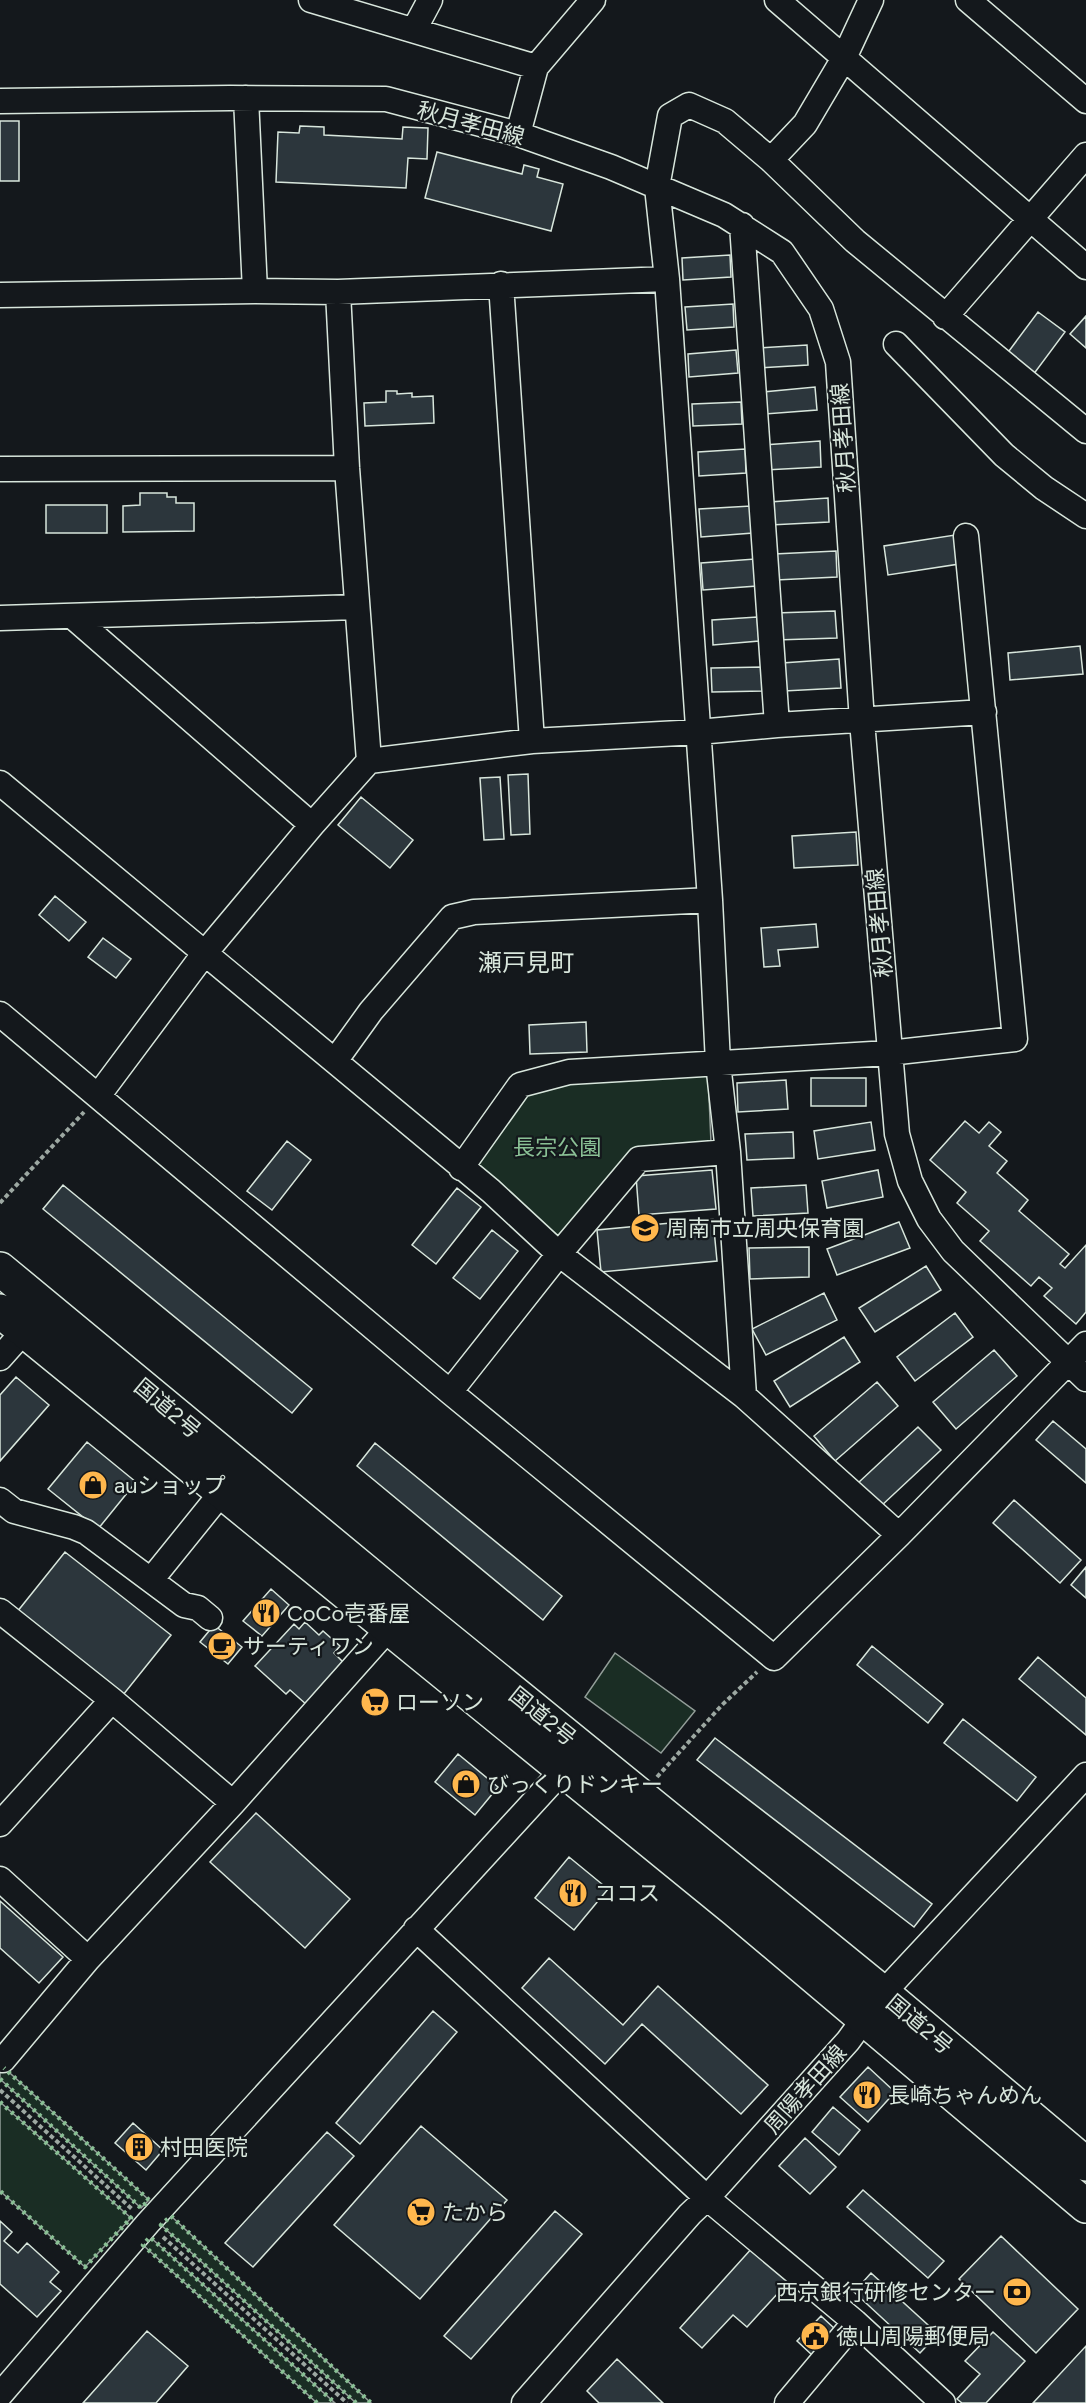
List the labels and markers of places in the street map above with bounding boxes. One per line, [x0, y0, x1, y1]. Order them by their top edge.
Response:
school or university icon: 周南市立周央保育園 [629, 1212, 661, 1244]
place label: 周南市立周央保育園 [666, 1215, 864, 1242]
shop icon: auショップ [77, 1469, 109, 1501]
place label: auショップ [114, 1472, 226, 1499]
restaurant icon: CoCo壱番屋 [250, 1597, 282, 1629]
place label: CoCo壱番屋 [287, 1600, 410, 1627]
cafe icon: サーティワン [206, 1630, 238, 1662]
place label: サーティワン [243, 1633, 374, 1660]
supermarket icon: ローソン [359, 1686, 391, 1718]
place label: ローソン [396, 1689, 484, 1716]
shop icon: びっくりドンキー [450, 1768, 482, 1800]
place label: びっくりドンキー [487, 1771, 663, 1798]
restaurant icon: ココス [557, 1877, 589, 1909]
place label: ココス [594, 1880, 660, 1907]
restaurant icon: 長崎ちゃんめん [851, 2079, 883, 2111]
place label: 長崎ちゃんめん [888, 2082, 1042, 2109]
building icon: 村田医院 [123, 2131, 155, 2163]
place label: 村田医院 [160, 2134, 248, 2161]
supermarket icon: たから [405, 2196, 437, 2228]
place label: たから [442, 2199, 508, 2226]
bank icon: 西京銀行研修センター [1001, 2276, 1033, 2308]
place label: 西京銀行研修センター [776, 2279, 996, 2306]
public building icon: 徳山周陽郵便局 [799, 2320, 831, 2352]
place label: 徳山周陽郵便局 [836, 2323, 990, 2350]

